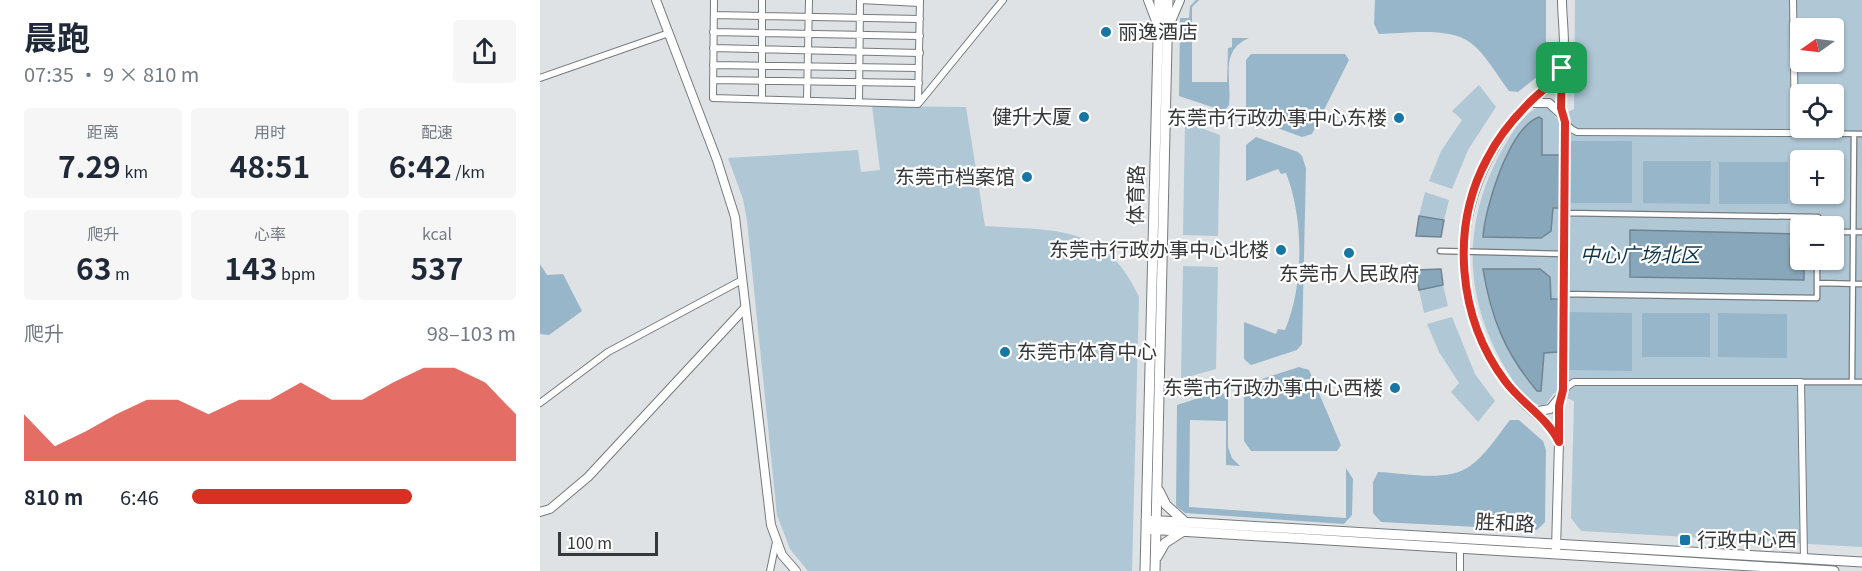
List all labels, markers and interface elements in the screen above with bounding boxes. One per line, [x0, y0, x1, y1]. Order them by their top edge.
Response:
text: 晨跑 [24, 12, 90, 60]
place label: 丽逸酒店 [1118, 16, 1198, 45]
north arrow [1790, 18, 1844, 72]
map controls [1790, 18, 1844, 270]
button: share [453, 20, 516, 83]
marker: 丽逸酒店 [1099, 25, 1113, 39]
pin [1536, 42, 1587, 93]
icon: arrive [1545, 51, 1578, 84]
text: 07:35 · 9 × 810 m [24, 59, 199, 88]
button: locate [1790, 84, 1844, 138]
place label: 健升大厦 [992, 101, 1072, 130]
place label: 东莞市行政办事中心东楼 [1167, 102, 1387, 131]
marker: 健升大厦 [1077, 110, 1091, 124]
marker: 东莞市行政办事中心东楼 [1392, 111, 1406, 125]
text: 距离 [87, 119, 119, 143]
text: 用时 [254, 119, 286, 143]
text: 配速 [421, 119, 453, 143]
text: 7.29 [58, 143, 121, 187]
text: 48:51 [230, 143, 310, 187]
text: 6:42 [389, 143, 452, 187]
button: + [1790, 150, 1844, 204]
text: km [121, 159, 148, 183]
text: /km [452, 159, 485, 183]
place label: 东莞市档案馆 [895, 161, 1015, 190]
street label: 体育路 [1119, 165, 1150, 225]
marker: 东莞市档案馆 [1020, 170, 1034, 184]
button: − [1790, 216, 1844, 270]
text: 爬升 [87, 221, 119, 245]
text: 心率 [254, 221, 286, 245]
text: kcal [422, 221, 452, 245]
place label: 东莞市行政办事中心北楼 [1049, 234, 1269, 263]
park label: 中心广场北区 [1580, 239, 1703, 268]
marker: 东莞市行政办事中心北楼 [1274, 243, 1288, 257]
text: 63 [76, 245, 112, 289]
text: 143 [224, 245, 277, 289]
text: 537 [410, 245, 464, 289]
marker: 东莞市人民政府 [1342, 246, 1356, 260]
place label: 东莞市人民政府 [1279, 258, 1419, 287]
text: m [112, 261, 130, 285]
text: bpm [277, 261, 316, 285]
text: 爬升 [24, 318, 64, 347]
text: 98–103 m [427, 318, 516, 347]
place label: 东莞市体育中心 [1017, 336, 1157, 365]
marker: 东莞市体育中心 [998, 345, 1012, 359]
place label: 东莞市行政办事中心西楼 [1163, 372, 1383, 401]
marker: 东莞市行政办事中心西楼 [1388, 381, 1402, 395]
text: 810 m [24, 482, 83, 511]
text: 6:46 [120, 482, 159, 511]
street label: 胜和路 [1474, 505, 1536, 538]
place label: 行政中心西 [1697, 524, 1797, 553]
scale bar [558, 529, 658, 556]
text: 100 m [567, 530, 612, 554]
marker: 行政中心西 [1678, 533, 1692, 547]

